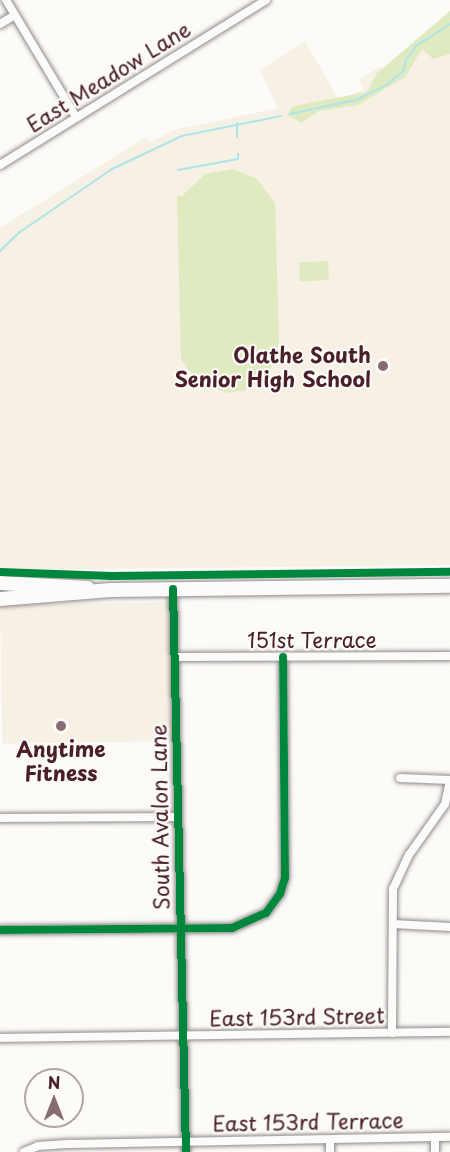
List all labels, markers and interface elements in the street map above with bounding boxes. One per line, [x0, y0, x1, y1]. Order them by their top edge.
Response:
street label: East Meadow Lane [21, 15, 195, 137]
place label: Olathe South Senior High School [172, 341, 371, 391]
marker: Olathe South Senior High School [376, 359, 390, 373]
street label: 151st Terrace [246, 626, 378, 652]
marker: Anytime Fitness [54, 719, 68, 733]
street label: South Avalon Lane [145, 721, 173, 913]
place label: Anytime Fitness [16, 735, 106, 785]
street label: East 153rd Street [208, 1002, 386, 1030]
north arrow [24, 1068, 84, 1128]
text: N [48, 1070, 60, 1094]
street label: East 153rd Terrace [212, 1107, 404, 1135]

